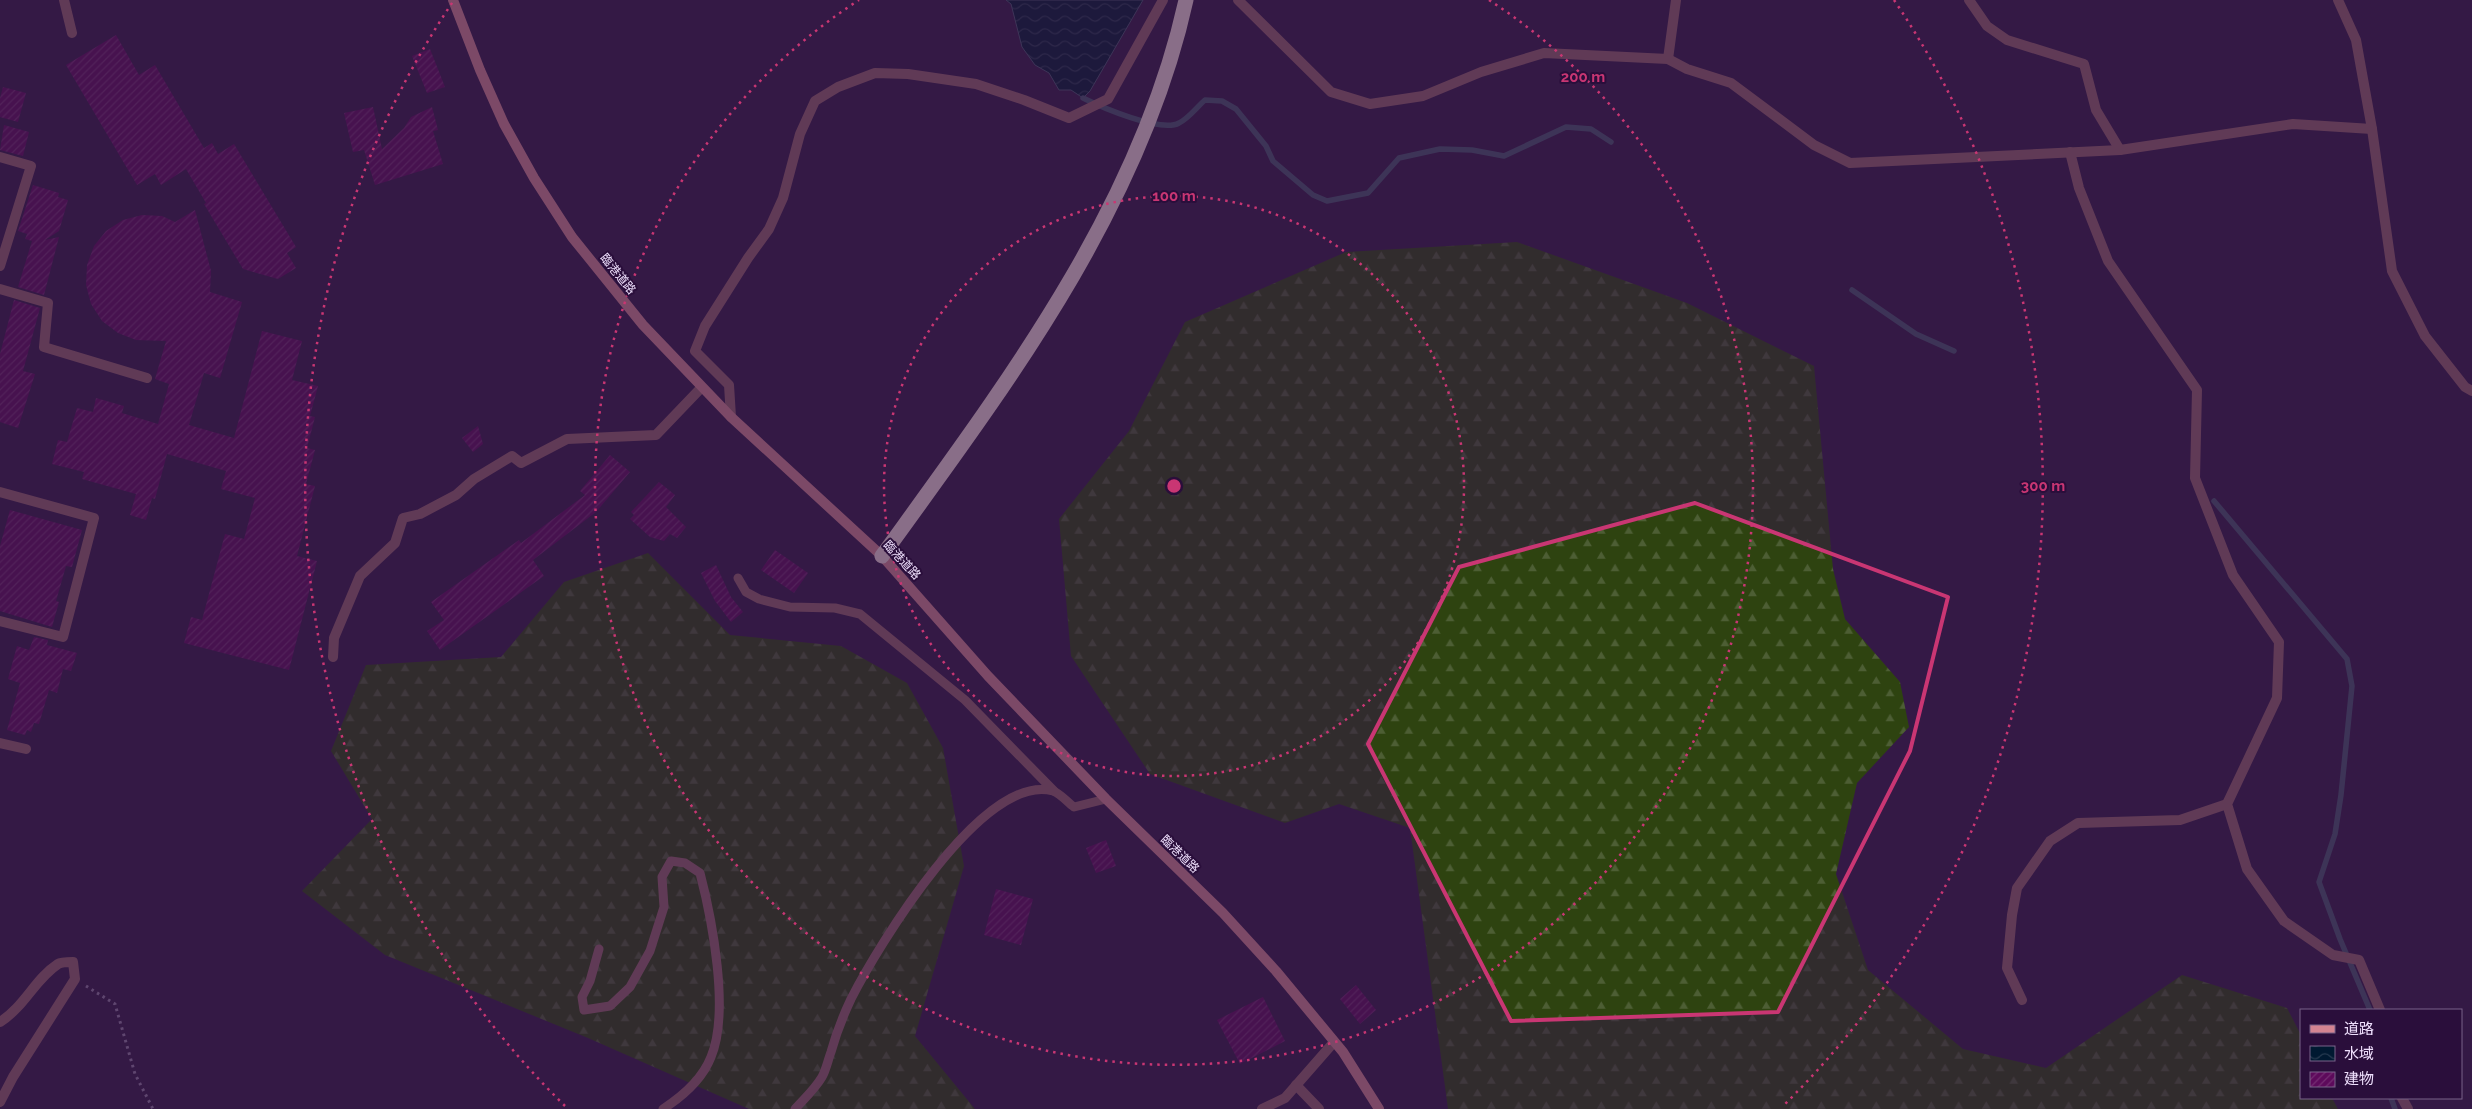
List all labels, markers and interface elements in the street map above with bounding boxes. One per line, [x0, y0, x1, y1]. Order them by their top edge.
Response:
text: 200 m [1561, 68, 1605, 86]
text: 100 m [1152, 187, 1196, 205]
street label: 臨港道路 [597, 251, 639, 297]
centre of rings [1165, 477, 1183, 495]
text: 300 m [2021, 477, 2065, 495]
street label: 臨港道路 [881, 538, 923, 582]
street label: 臨港道路 [1158, 832, 1202, 876]
legend [2300, 1009, 2462, 1099]
text: 道路 [2344, 1020, 2374, 1038]
text: 水域 [2344, 1045, 2374, 1063]
text: 建物 [2344, 1070, 2374, 1088]

